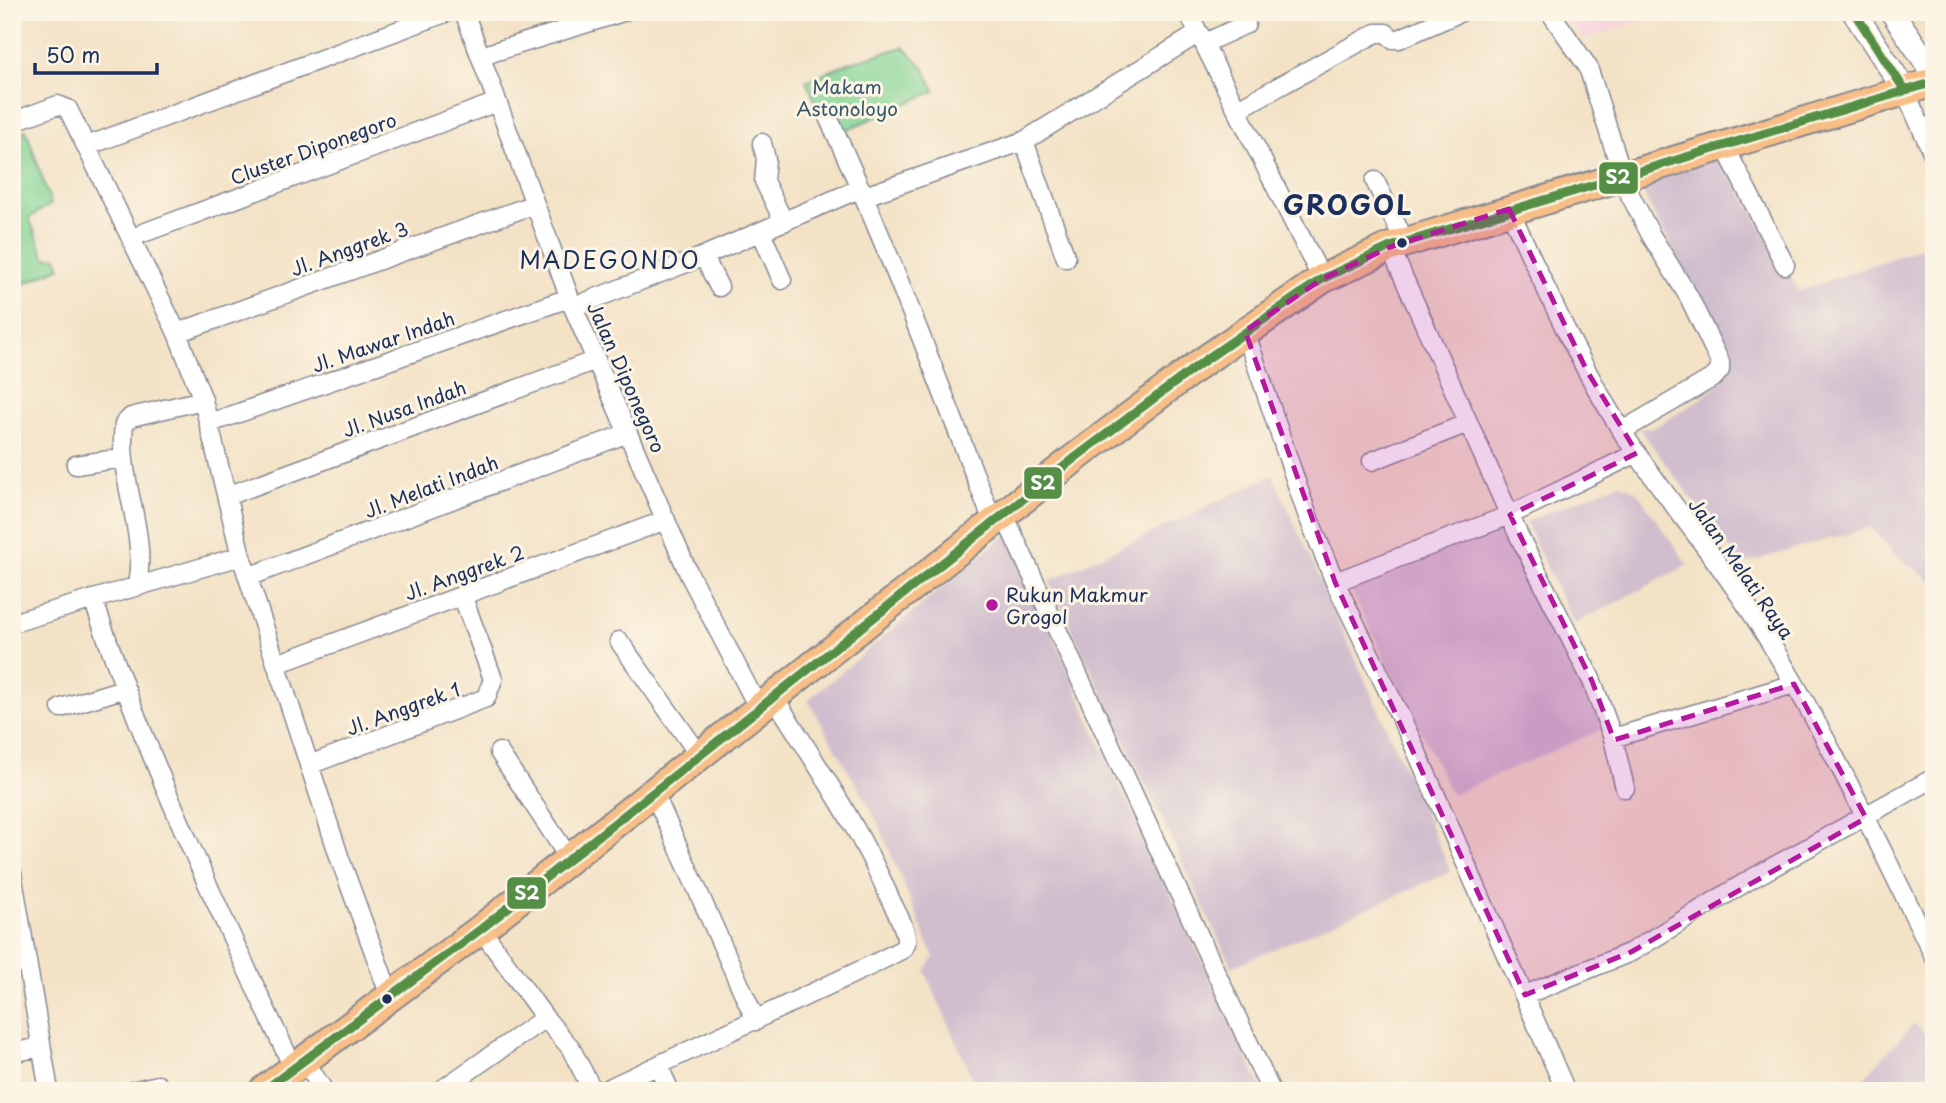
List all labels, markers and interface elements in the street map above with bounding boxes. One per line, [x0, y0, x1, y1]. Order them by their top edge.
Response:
scale bar [35, 32, 158, 76]
text: 50 m [46, 38, 100, 70]
park label: Makam Astonoloyo [796, 72, 898, 122]
street label: Cluster Diponegoro [226, 105, 400, 191]
line badge: S2 [1598, 161, 1639, 195]
text: S2 [1605, 162, 1631, 190]
district label: GROGOL [1283, 185, 1413, 224]
street label: Jl. Anggrek 3 [286, 214, 412, 282]
unlabelled marker [1395, 236, 1409, 250]
district label: MADEGONDO [519, 242, 701, 277]
street label: Jalan Diponegoro [581, 297, 673, 457]
street label: Jl. Mawar Indah [308, 303, 458, 379]
street label: Jl. Nusa Indah [338, 373, 470, 443]
street label: Jl. Melati Indah [360, 448, 502, 524]
line badge: S2 [1023, 466, 1063, 500]
text: S2 [1030, 468, 1056, 496]
street label: Jalan Melati Raya [1683, 492, 1801, 644]
street label: Jl. Anggrek 2 [400, 537, 528, 607]
place label: Rukun Makmur Grogol [1006, 580, 1148, 630]
marker: Rukun Makmur Grogol [984, 597, 1000, 613]
street label: Jl. Anggrek 1 [342, 674, 464, 742]
line badge: S2 [506, 876, 547, 910]
text: S2 [514, 878, 540, 906]
unlabelled marker [380, 992, 394, 1006]

